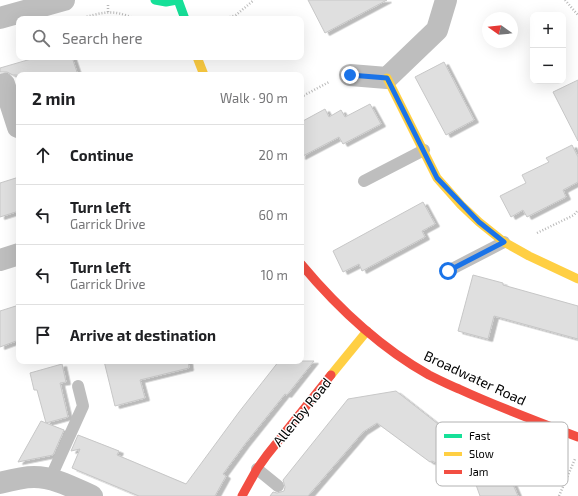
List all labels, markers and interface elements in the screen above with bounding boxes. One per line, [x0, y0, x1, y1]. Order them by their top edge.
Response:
north arrow [482, 12, 518, 48]
map controls [530, 12, 566, 84]
button: + [530, 12, 566, 48]
search box [16, 16, 304, 60]
icon: search [30, 27, 52, 49]
text: Search here [62, 29, 143, 47]
button: − [530, 48, 566, 84]
route end [341, 66, 359, 84]
text: 2 min [32, 88, 75, 108]
text: Walk · 90 m [220, 90, 288, 106]
icon: ahead [32, 144, 54, 166]
text: Continue [70, 146, 133, 164]
text: 20 m [259, 147, 288, 163]
text: Turn left [70, 198, 131, 216]
icon: left [32, 204, 54, 226]
text: 60 m [258, 207, 288, 223]
text: Garrick Drive [70, 216, 146, 232]
text: Turn left [70, 258, 131, 276]
route start [439, 262, 457, 280]
icon: left [32, 264, 54, 286]
text: 10 m [261, 267, 288, 283]
text: Garrick Drive [70, 276, 146, 292]
icon: arrive [32, 324, 54, 346]
text: Arrive at destination [70, 326, 216, 344]
street label: Broadwater Road [422, 346, 529, 409]
street label: Allenby Road [269, 374, 334, 449]
legend [436, 422, 568, 486]
text: Fast [469, 429, 491, 442]
text: Slow [469, 447, 494, 460]
text: Jam [469, 465, 488, 478]

